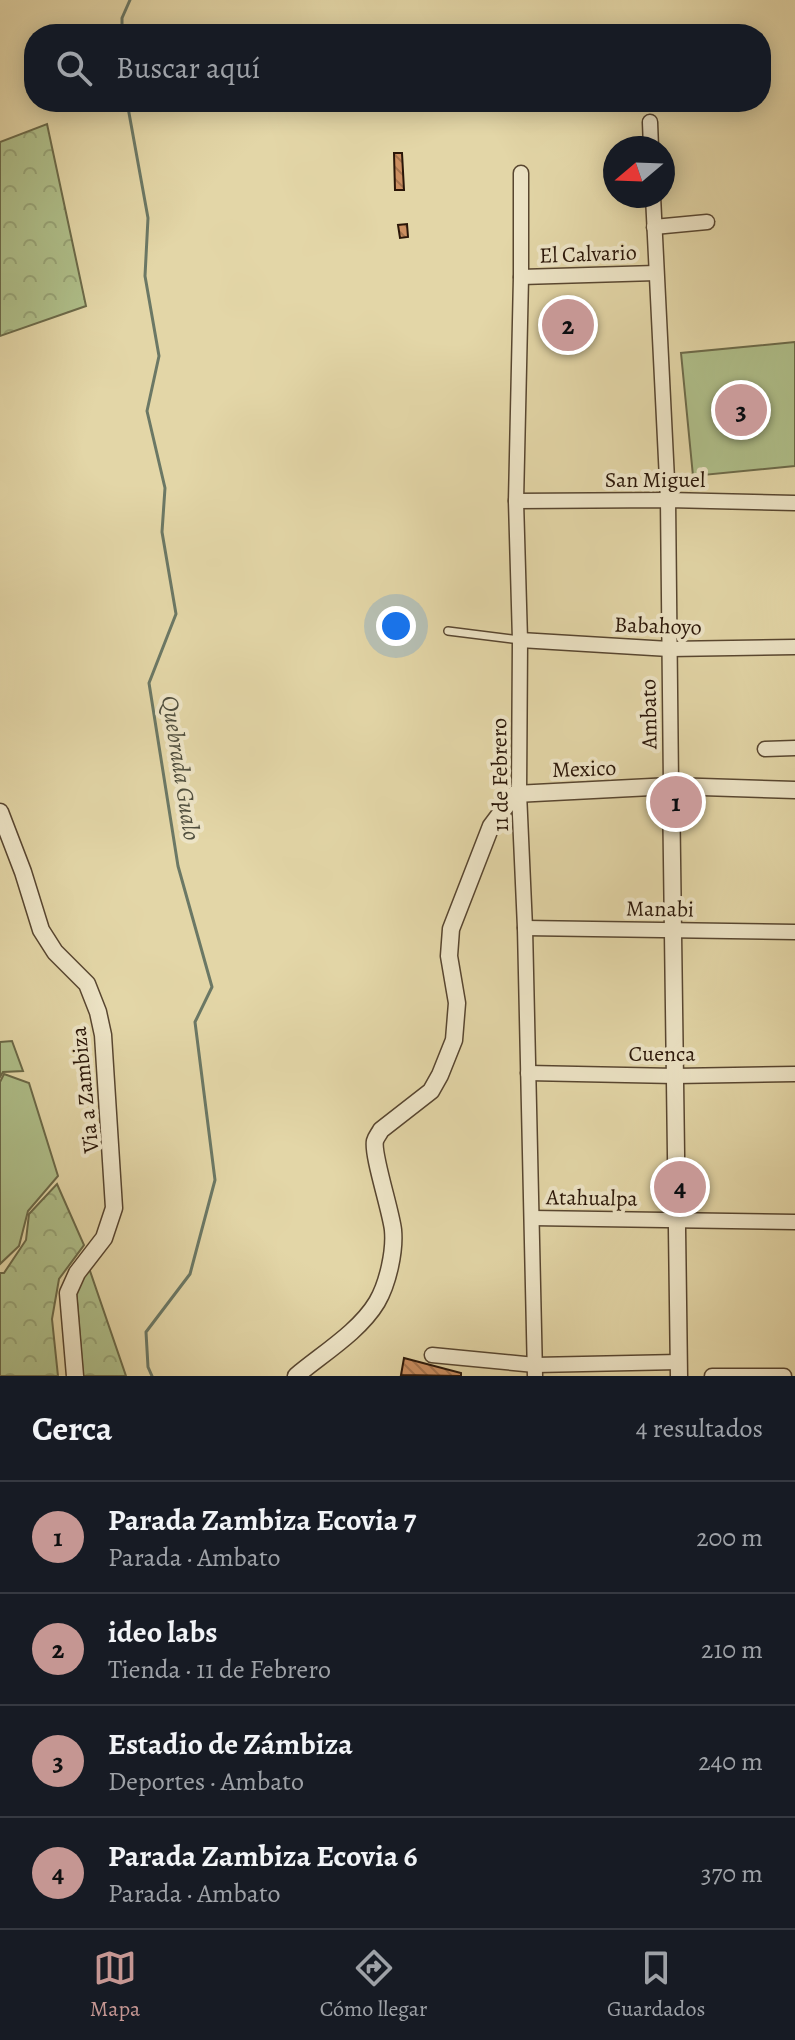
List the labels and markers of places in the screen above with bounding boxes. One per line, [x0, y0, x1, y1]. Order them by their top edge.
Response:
pin: 2 [542, 295, 594, 355]
pin: 3 [715, 380, 767, 440]
pin: 1 [650, 772, 702, 832]
pin: 4 [654, 1157, 706, 1217]

